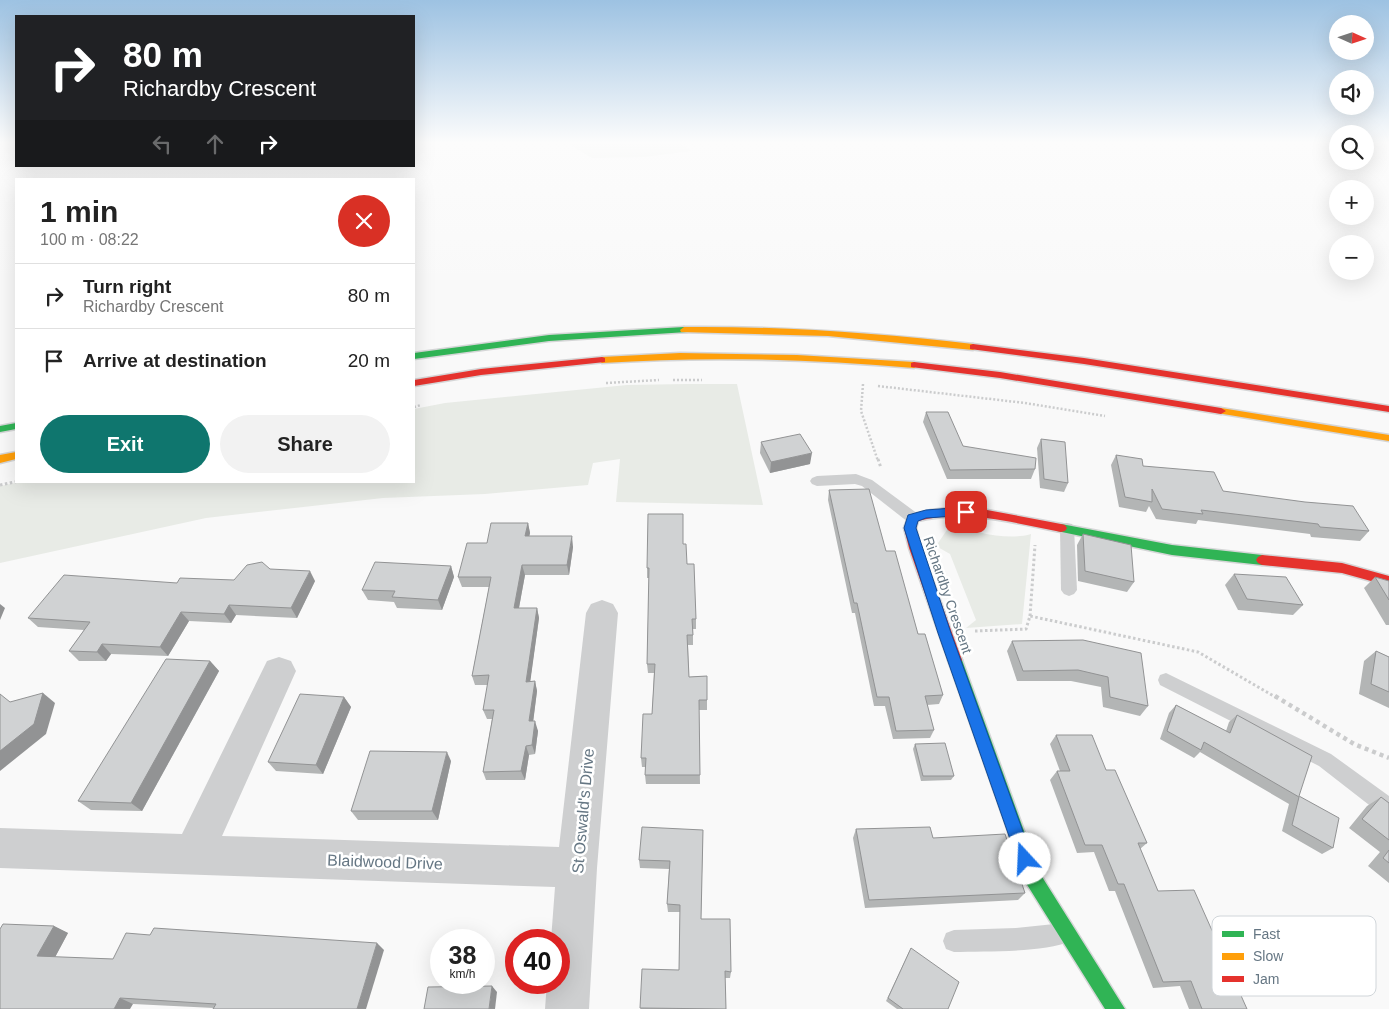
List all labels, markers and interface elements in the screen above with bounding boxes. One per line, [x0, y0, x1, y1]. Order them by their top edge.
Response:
north arrow [1329, 15, 1374, 60]
map controls [1329, 15, 1374, 280]
icon: right [40, 35, 105, 100]
text: 80 m [123, 35, 203, 74]
button: sound [1329, 70, 1374, 115]
text: Richardby Crescent [123, 76, 316, 101]
button: search [1329, 125, 1374, 170]
icon: left [148, 130, 176, 158]
icon: ahead [201, 130, 229, 158]
icon: right [254, 130, 282, 158]
button: + [1329, 180, 1374, 225]
text: 1 min [40, 195, 118, 228]
button: close [338, 195, 390, 247]
text: 100 m · 08:22 [40, 231, 139, 248]
button: − [1329, 235, 1374, 280]
text: Turn right [83, 276, 171, 297]
icon: right [40, 282, 68, 310]
text: 80 m [348, 285, 390, 306]
text: Richardby Crescent [83, 298, 224, 315]
icon: arrive [40, 347, 68, 375]
text: Arrive at destination [83, 350, 267, 371]
text: 20 m [348, 350, 390, 371]
button: Exit [40, 415, 210, 473]
button: Share [220, 415, 390, 473]
pin [945, 491, 987, 533]
icon: arrive [952, 498, 980, 526]
street label: Richardby Crescent [920, 534, 976, 656]
street label: St Oswald's Drive [569, 748, 597, 874]
position arrow [998, 832, 1050, 884]
street label: Blaidwood Drive [327, 851, 443, 873]
legend [1212, 916, 1376, 996]
text: Fast [1253, 926, 1280, 942]
speed limit sign: 40 [505, 929, 570, 994]
text: 38 [449, 941, 476, 969]
text: Slow [1253, 948, 1284, 964]
text: km/h [449, 967, 476, 981]
text: Jam [1253, 971, 1279, 987]

